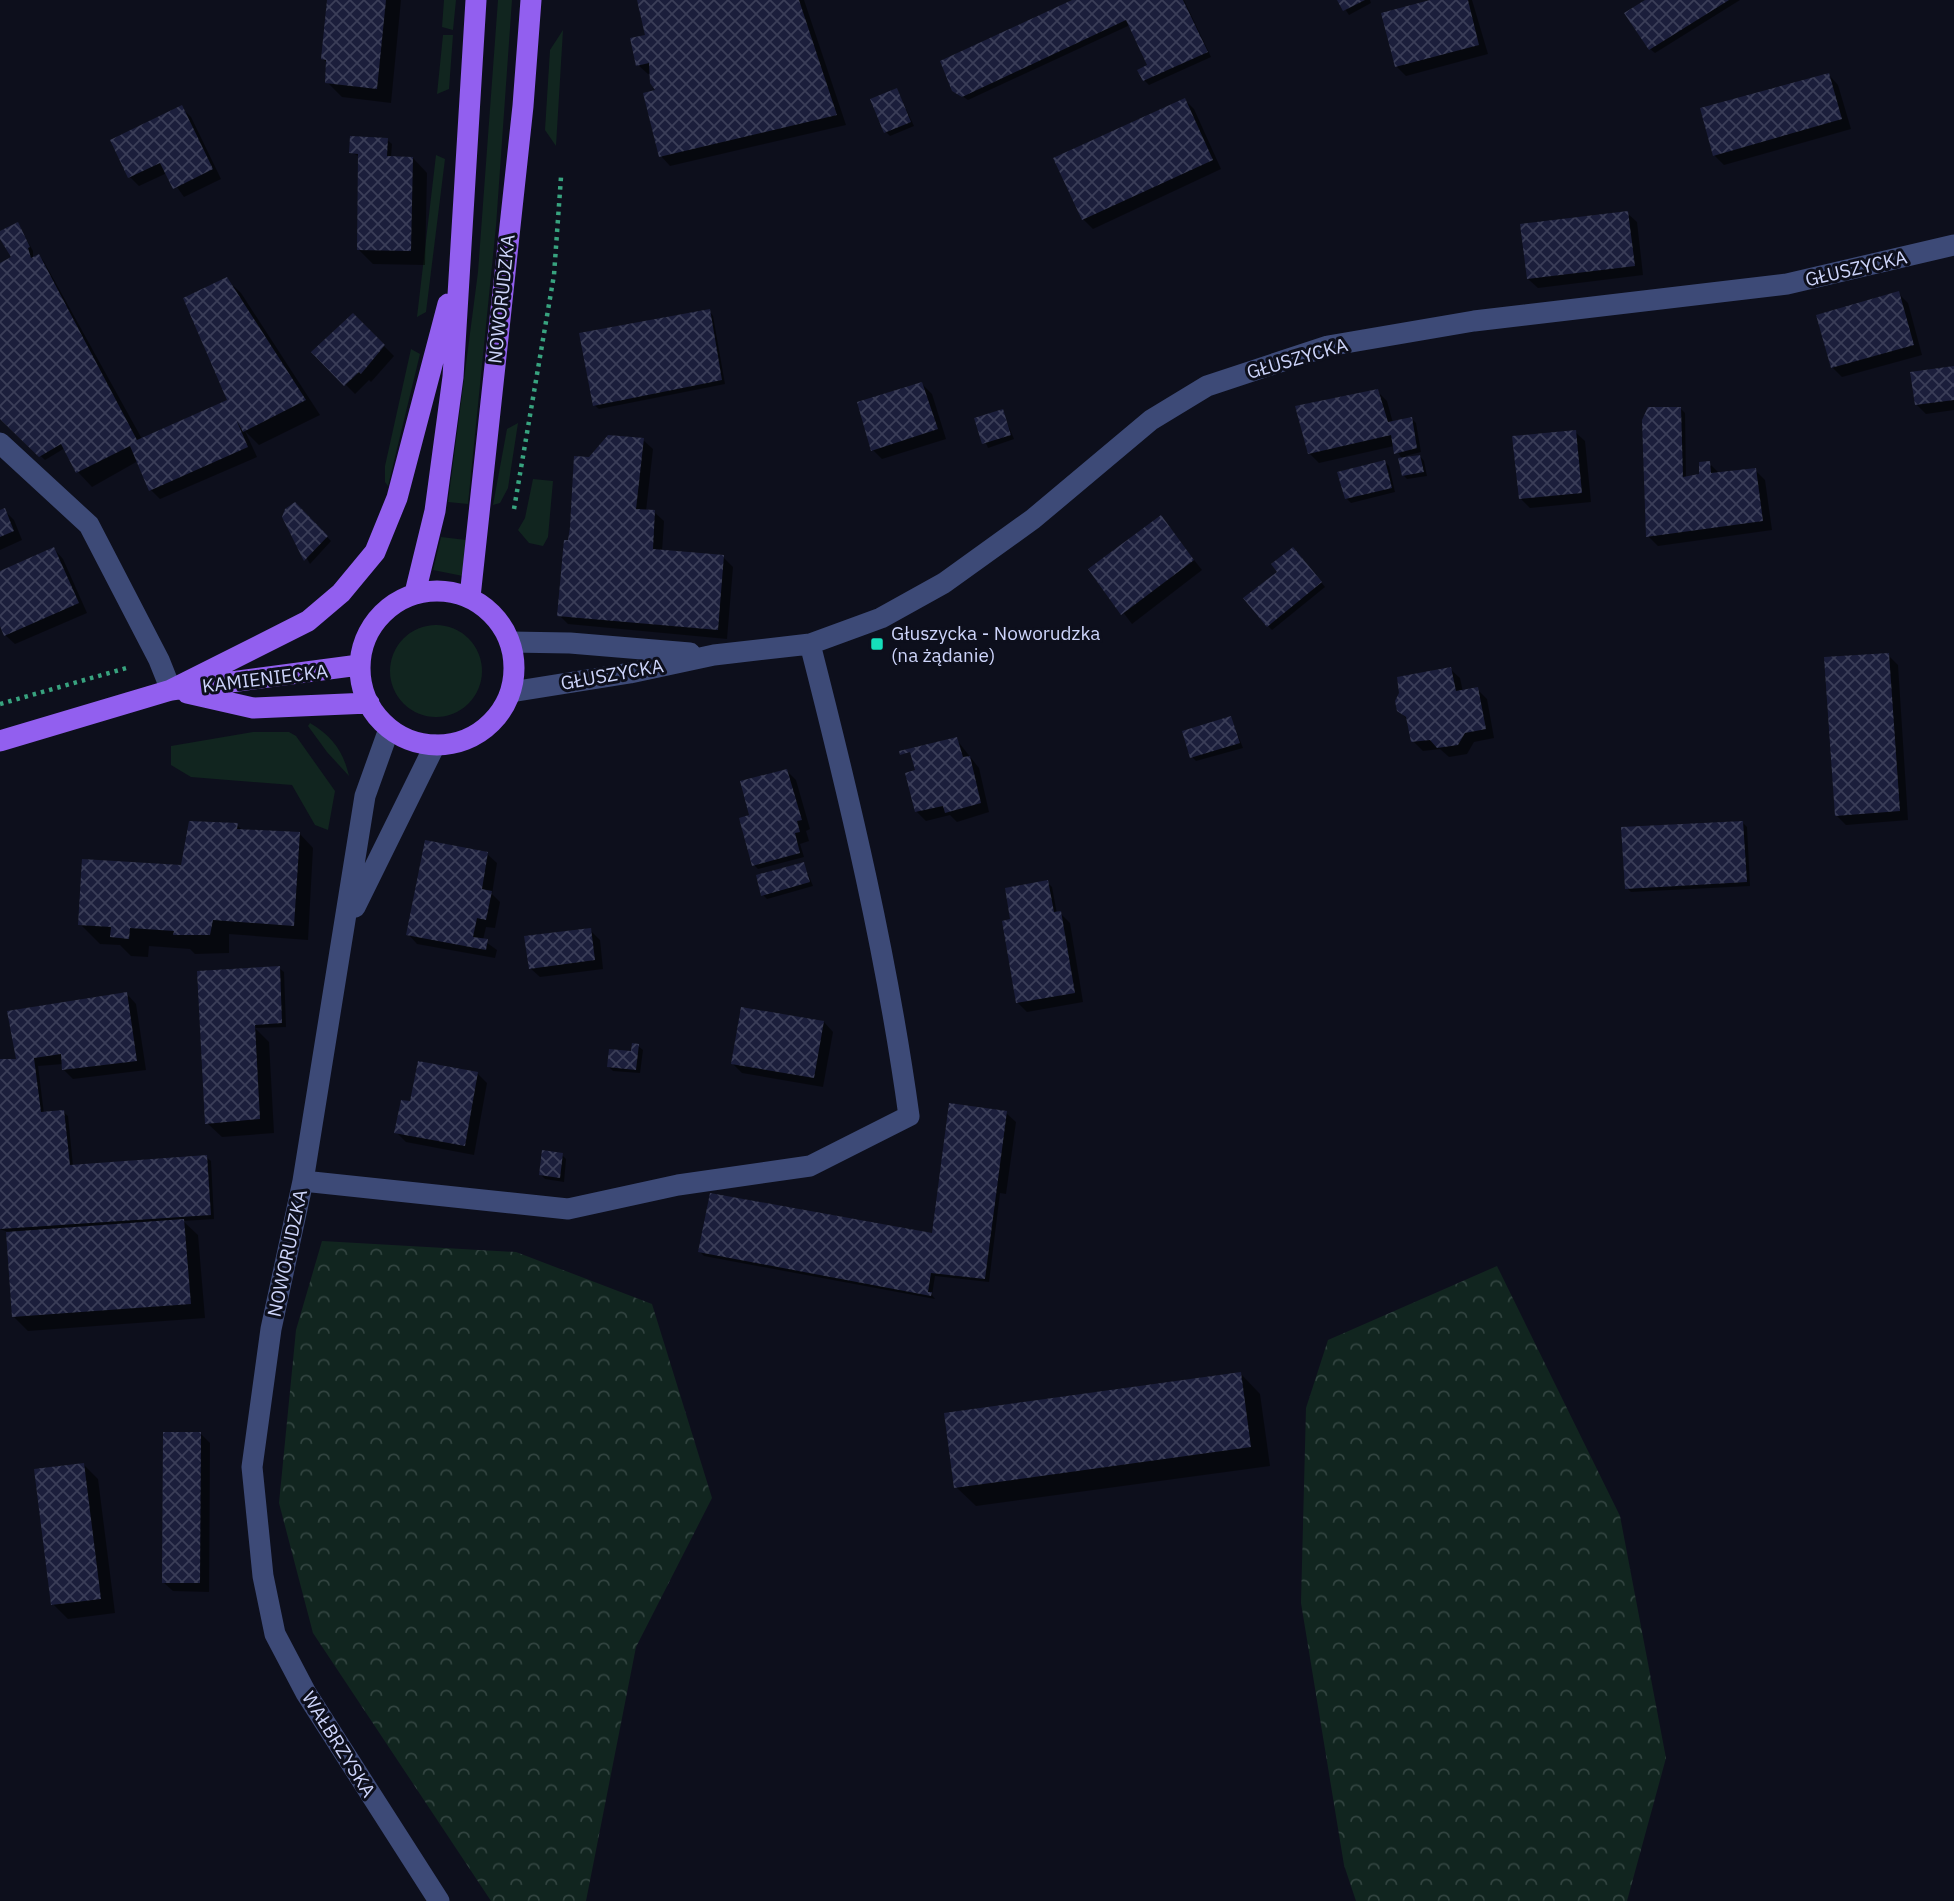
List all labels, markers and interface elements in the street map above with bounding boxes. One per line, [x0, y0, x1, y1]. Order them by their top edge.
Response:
street label: NOWORUDZKA [482, 233, 520, 365]
street label: GŁUSZYCKA [1803, 245, 1909, 291]
street label: GŁUSZYCKA [1244, 332, 1350, 384]
place label: Głuszycka - Noworudzka (na żądanie) [891, 621, 1101, 667]
marker: Głuszycka - Noworudzka (na żądanie) [869, 636, 885, 652]
street label: GŁUSZYCKA [559, 653, 665, 695]
street label: KAMIENIECKA [201, 658, 329, 698]
street label: NOWORUDZKA [262, 1187, 312, 1319]
street label: WAŁBRZYSKA [297, 1687, 381, 1801]

